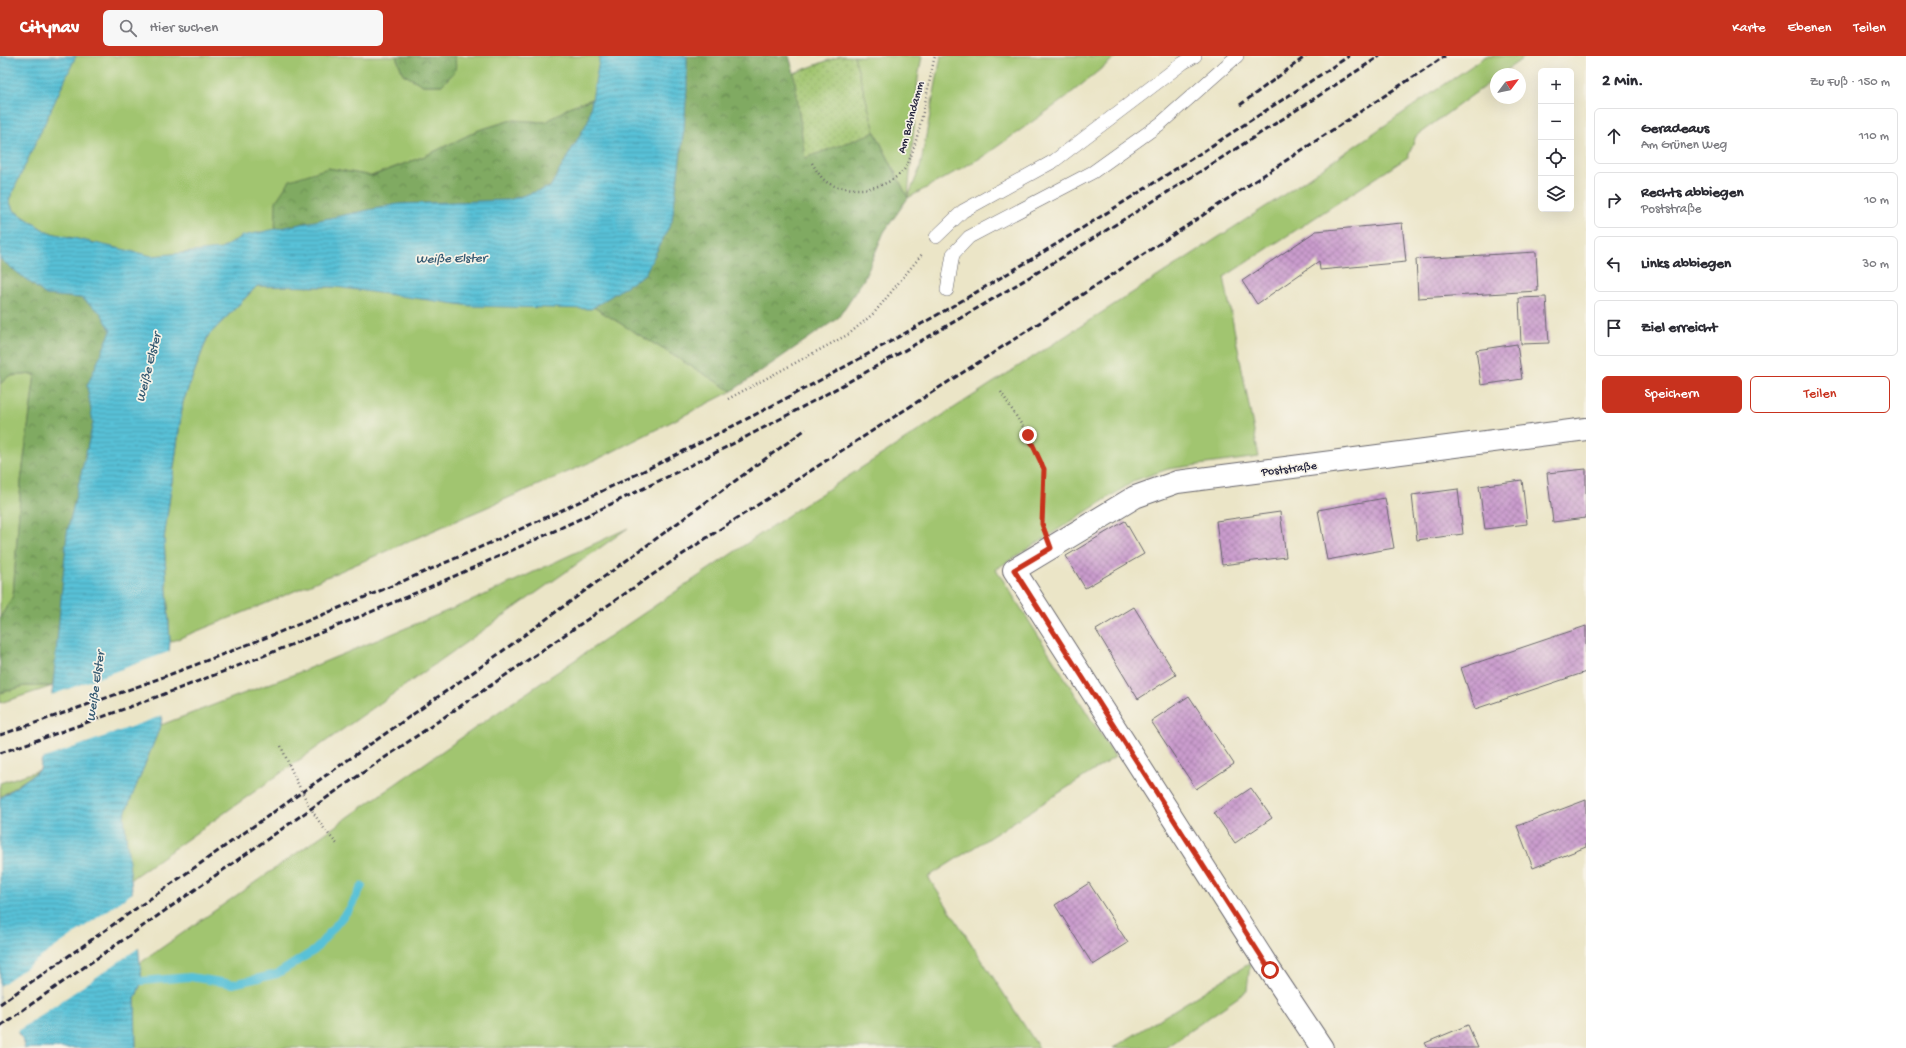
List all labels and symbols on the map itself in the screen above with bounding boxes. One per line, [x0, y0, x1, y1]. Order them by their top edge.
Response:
north arrow [1490, 68, 1526, 104]
street label: Am Bahndamm [896, 79, 928, 155]
water label: Weiße Elster [416, 251, 489, 268]
water label: Weiße Elster [134, 329, 166, 404]
route end [1019, 426, 1037, 444]
street label: Poststraße [1260, 460, 1319, 480]
water label: Weiße Elster [84, 648, 109, 722]
route start [1261, 961, 1279, 979]

